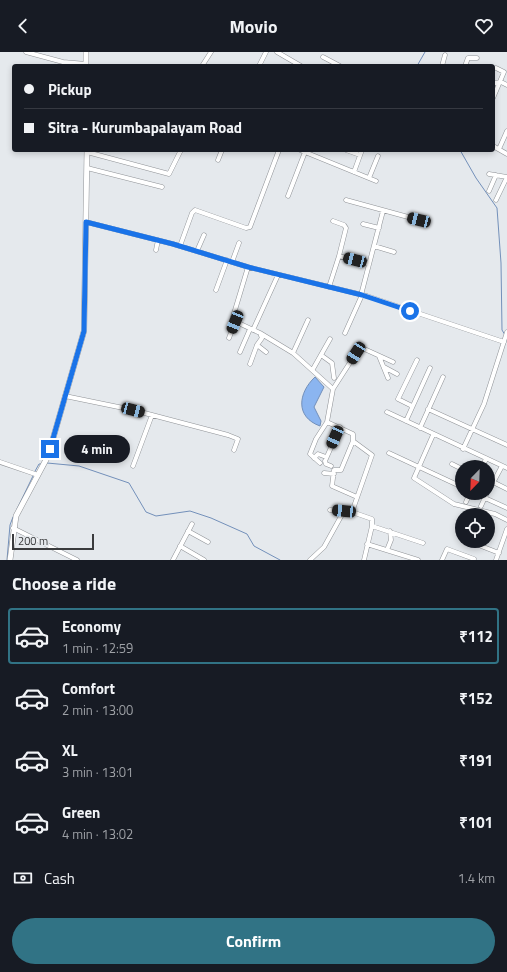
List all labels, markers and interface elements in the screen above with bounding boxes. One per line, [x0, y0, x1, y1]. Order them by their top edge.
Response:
text: Movio [230, 13, 277, 40]
icon: back [12, 15, 34, 37]
icon: heart [473, 15, 495, 37]
text: Pickup [48, 78, 92, 101]
text: Sitra - Kurumbapalayam Road [48, 116, 242, 139]
car [406, 211, 432, 229]
car [342, 251, 368, 269]
route start [401, 302, 419, 320]
car [225, 309, 245, 335]
car [344, 340, 368, 366]
car [120, 401, 146, 419]
car [325, 424, 345, 450]
callout: 4 min [64, 435, 130, 463]
text: 4 min [81, 439, 113, 459]
route end [41, 440, 59, 458]
north arrow [455, 460, 495, 500]
map controls [455, 460, 495, 548]
car [332, 504, 356, 518]
button: locate [455, 508, 495, 548]
scale bar [12, 532, 94, 551]
text: 200 m [18, 533, 48, 549]
text: Choose a ride [12, 570, 116, 597]
text: Economy [62, 615, 121, 638]
icon: car [14, 618, 50, 654]
text: ₹112 [459, 625, 493, 648]
text: 1 min · 12:59 [62, 638, 133, 658]
text: Comfort [62, 677, 115, 700]
icon: car [14, 680, 50, 716]
text: ₹152 [459, 687, 493, 710]
text: 2 min · 13:00 [62, 700, 133, 720]
text: XL [62, 739, 78, 762]
icon: car [14, 742, 50, 778]
text: ₹191 [459, 749, 493, 772]
text: 3 min · 13:01 [62, 762, 133, 782]
text: Green [62, 801, 100, 824]
icon: car [14, 804, 50, 840]
text: ₹101 [459, 811, 493, 834]
text: 4 min · 13:02 [62, 824, 133, 844]
icon: cash [12, 867, 34, 889]
text: Cash [44, 867, 75, 890]
text: 1.4 km [458, 868, 495, 888]
button: Confirm [12, 918, 495, 964]

